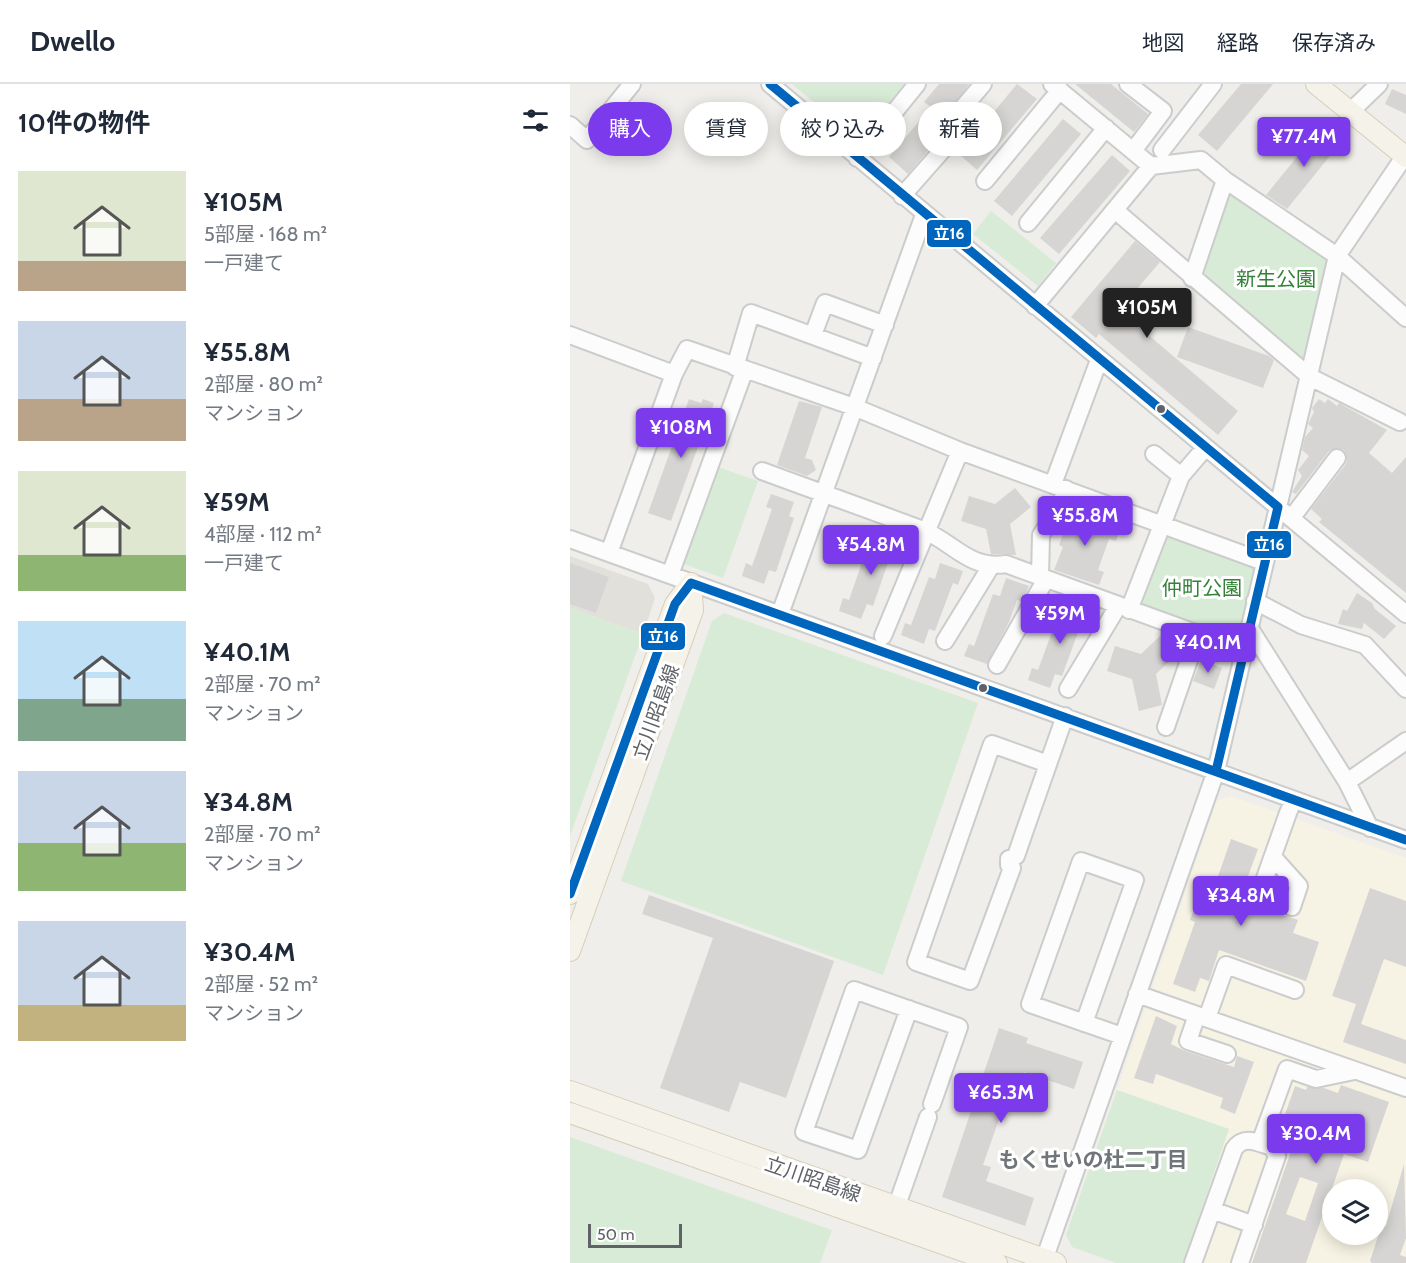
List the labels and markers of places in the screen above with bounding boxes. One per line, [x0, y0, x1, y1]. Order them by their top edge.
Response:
pin: ¥77.4M [1255, 117, 1353, 168]
pin: ¥105M [1105, 288, 1189, 339]
unlabelled marker [1155, 403, 1167, 415]
pin: ¥108M [639, 408, 723, 459]
pin: ¥55.8M [1036, 496, 1134, 547]
pin: ¥54.8M [822, 525, 920, 576]
pin: ¥59M [1024, 594, 1096, 645]
pin: ¥40.1M [1159, 623, 1257, 674]
unlabelled marker [977, 682, 989, 694]
pin: ¥34.8M [1192, 876, 1290, 927]
pin: ¥65.3M [952, 1073, 1050, 1124]
pin: ¥30.4M [1267, 1114, 1365, 1165]

